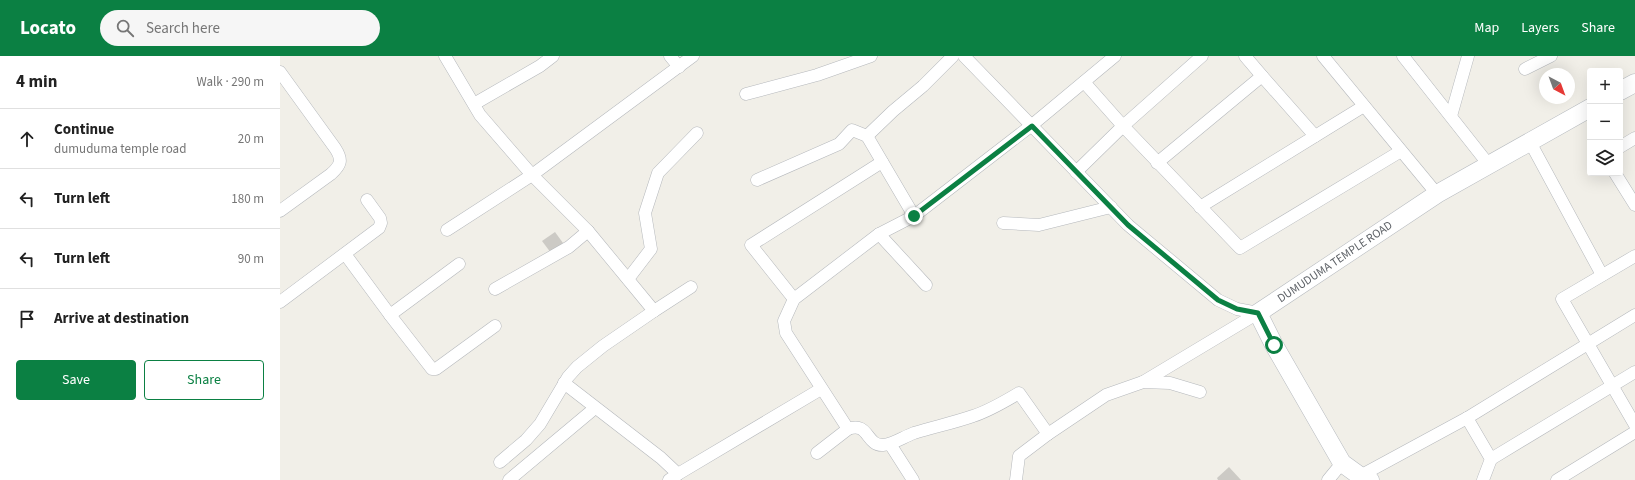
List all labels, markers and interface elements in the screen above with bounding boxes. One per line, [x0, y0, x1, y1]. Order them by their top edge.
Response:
search box [100, 10, 380, 46]
text: Locato [20, 15, 76, 42]
icon: search [114, 17, 136, 39]
text: Search here [146, 18, 220, 39]
text: Map [1474, 18, 1499, 38]
text: Layers [1521, 18, 1559, 38]
text: Share [1581, 18, 1615, 38]
north arrow [1539, 68, 1575, 104]
map controls [1587, 68, 1623, 176]
button: + [1587, 68, 1623, 104]
text: 4 min [16, 70, 57, 94]
text: Walk · 290 m [196, 73, 264, 91]
button: − [1587, 104, 1623, 140]
text: Continue [54, 119, 114, 140]
icon: ahead [16, 128, 38, 150]
text: 20 m [238, 130, 264, 148]
text: dumuduma temple road [54, 140, 186, 158]
button: layers [1587, 140, 1623, 176]
icon: left [16, 188, 38, 210]
text: Turn left [54, 188, 110, 209]
text: 180 m [231, 190, 264, 208]
route end [905, 207, 923, 225]
street label: DUMUDUMA TEMPLE ROAD [1274, 217, 1396, 307]
icon: left [16, 248, 38, 270]
text: Turn left [54, 248, 110, 269]
text: 90 m [238, 250, 264, 268]
icon: arrive [16, 308, 38, 330]
text: Arrive at destination [54, 308, 189, 329]
route start [1265, 336, 1283, 354]
button: Save [16, 360, 136, 400]
button: Share [144, 360, 264, 400]

